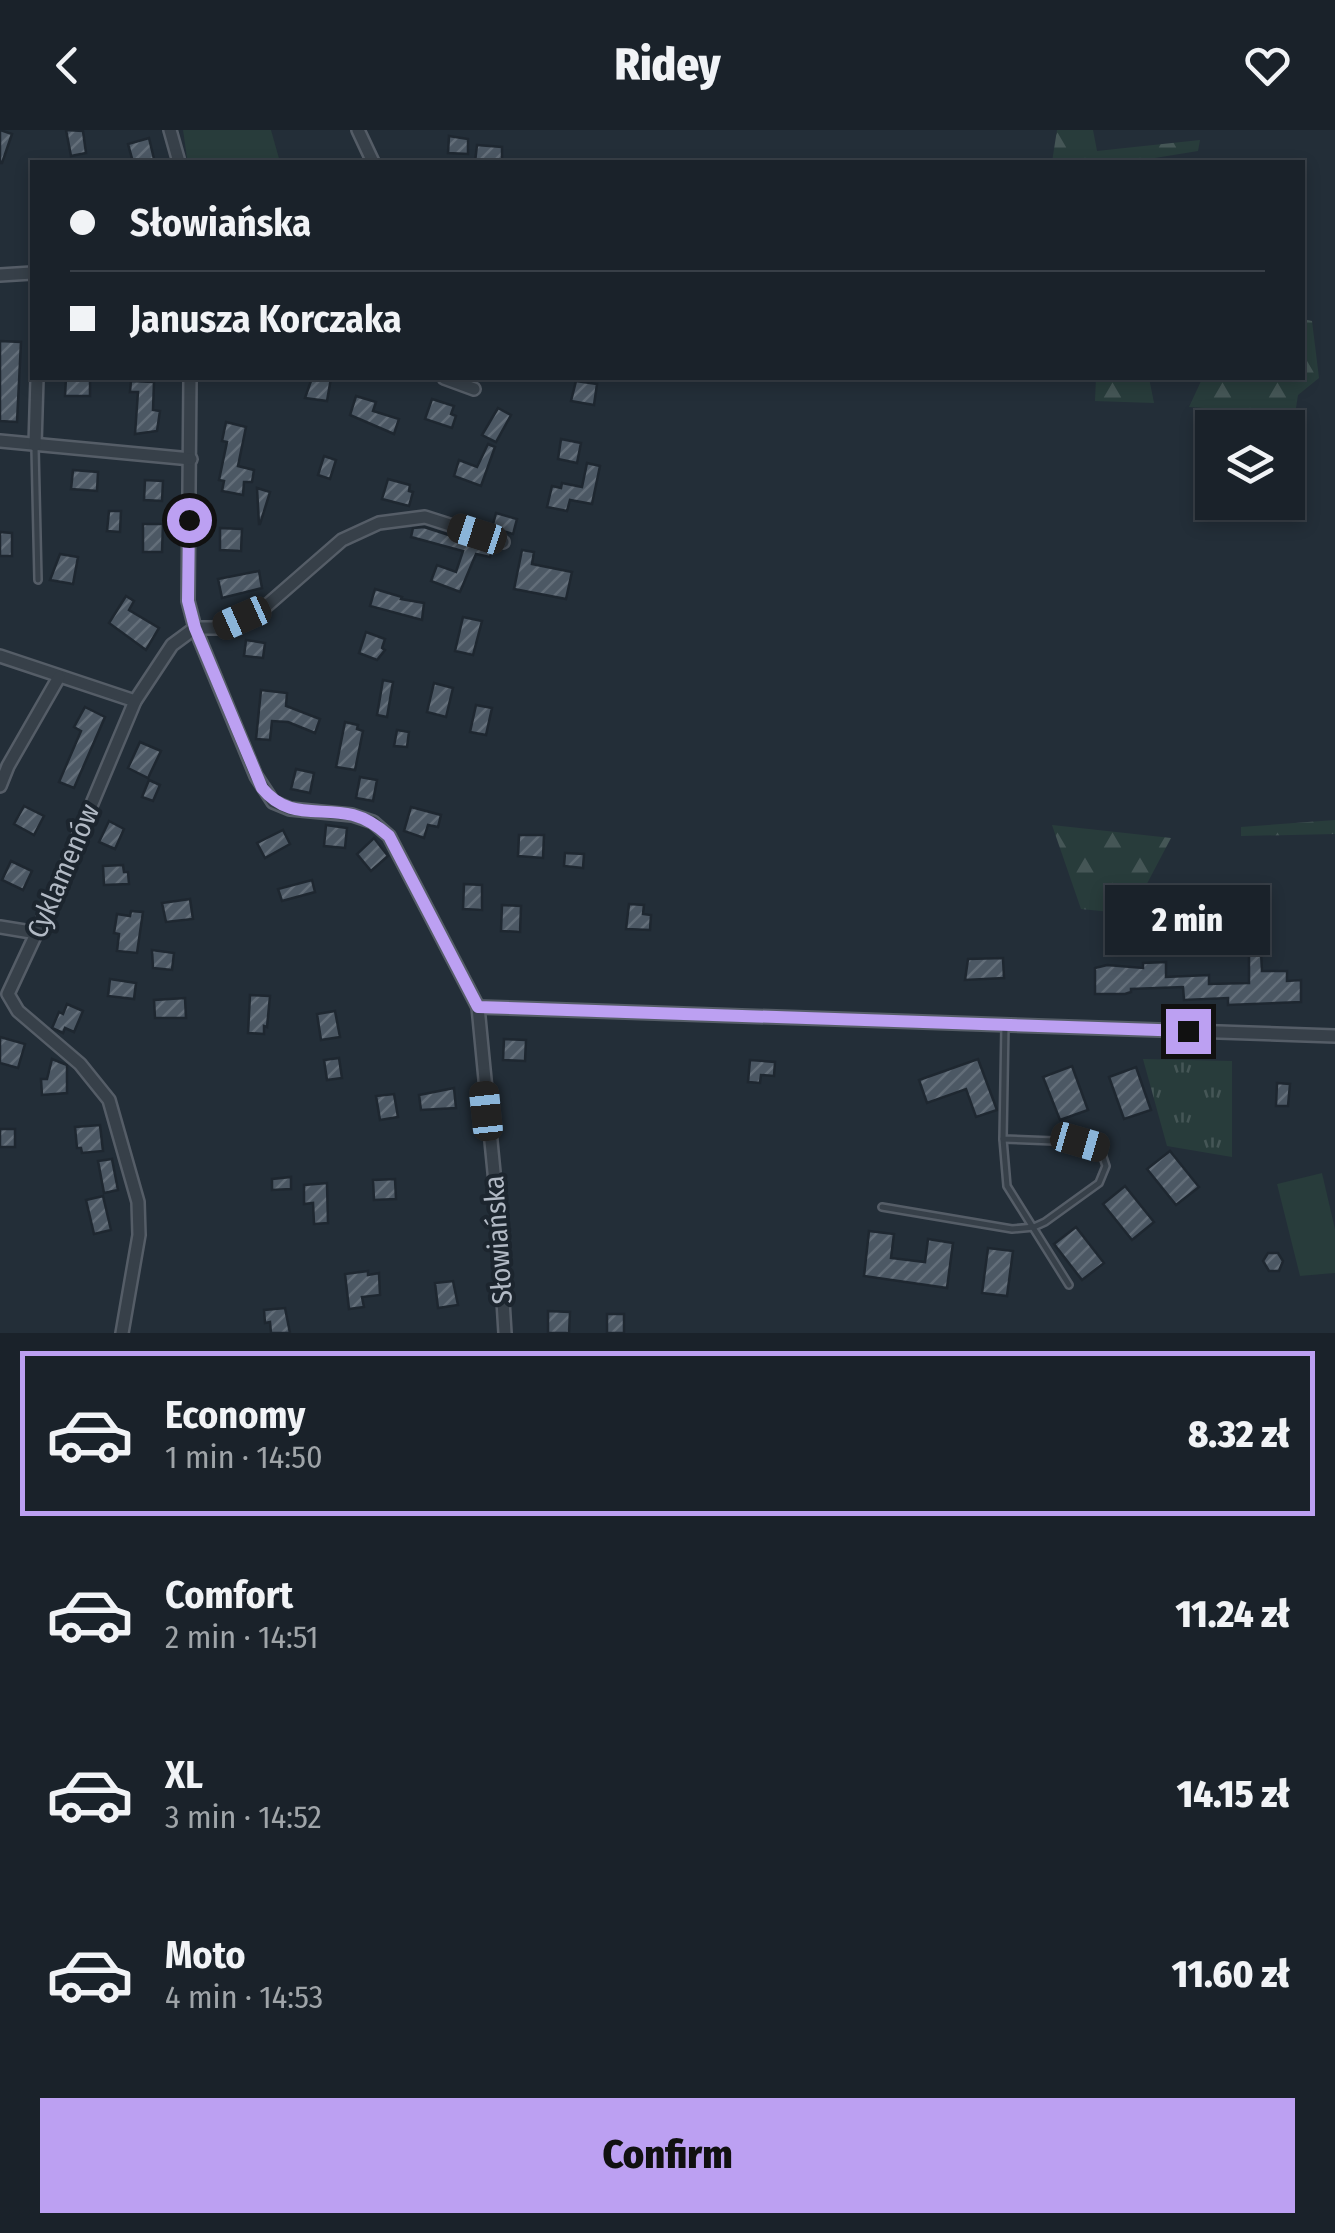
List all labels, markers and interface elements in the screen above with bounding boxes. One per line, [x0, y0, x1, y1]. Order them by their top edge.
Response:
icon: back [40, 38, 95, 93]
text: Ridey [614, 38, 721, 92]
icon: heart [1240, 38, 1295, 93]
text: Słowiańska [130, 200, 311, 246]
text: Janusza Korczaka [130, 296, 402, 342]
map controls [1195, 410, 1305, 520]
button: layers [1195, 410, 1305, 520]
route start [167, 498, 212, 543]
car [444, 510, 510, 558]
car [208, 592, 276, 644]
street label: Cyklamenów [20, 799, 106, 943]
callout: 2 min [1106, 886, 1270, 956]
text: 2 min [1152, 901, 1223, 939]
route end [1166, 1009, 1211, 1054]
car [468, 1080, 504, 1142]
car [1047, 1119, 1113, 1165]
street label: Słowiańska [477, 1175, 519, 1305]
icon: car [45, 1389, 135, 1479]
text: Economy [165, 1392, 305, 1438]
text: 8.32 zł [1188, 1411, 1290, 1457]
text: 1 min · 14:50 [165, 1438, 323, 1476]
icon: car [45, 1569, 135, 1659]
text: Comfort [165, 1572, 293, 1618]
text: 11.24 zł [1176, 1591, 1290, 1637]
text: 2 min · 14:51 [165, 1618, 318, 1656]
icon: car [45, 1749, 135, 1839]
text: XL [165, 1752, 203, 1798]
text: 14.15 zł [1177, 1771, 1290, 1817]
text: 3 min · 14:52 [165, 1798, 322, 1836]
icon: car [45, 1929, 135, 2019]
text: Moto [165, 1932, 246, 1978]
text: 11.60 zł [1172, 1951, 1290, 1997]
text: 4 min · 14:53 [165, 1978, 323, 2016]
button: Confirm [40, 2098, 1295, 2213]

